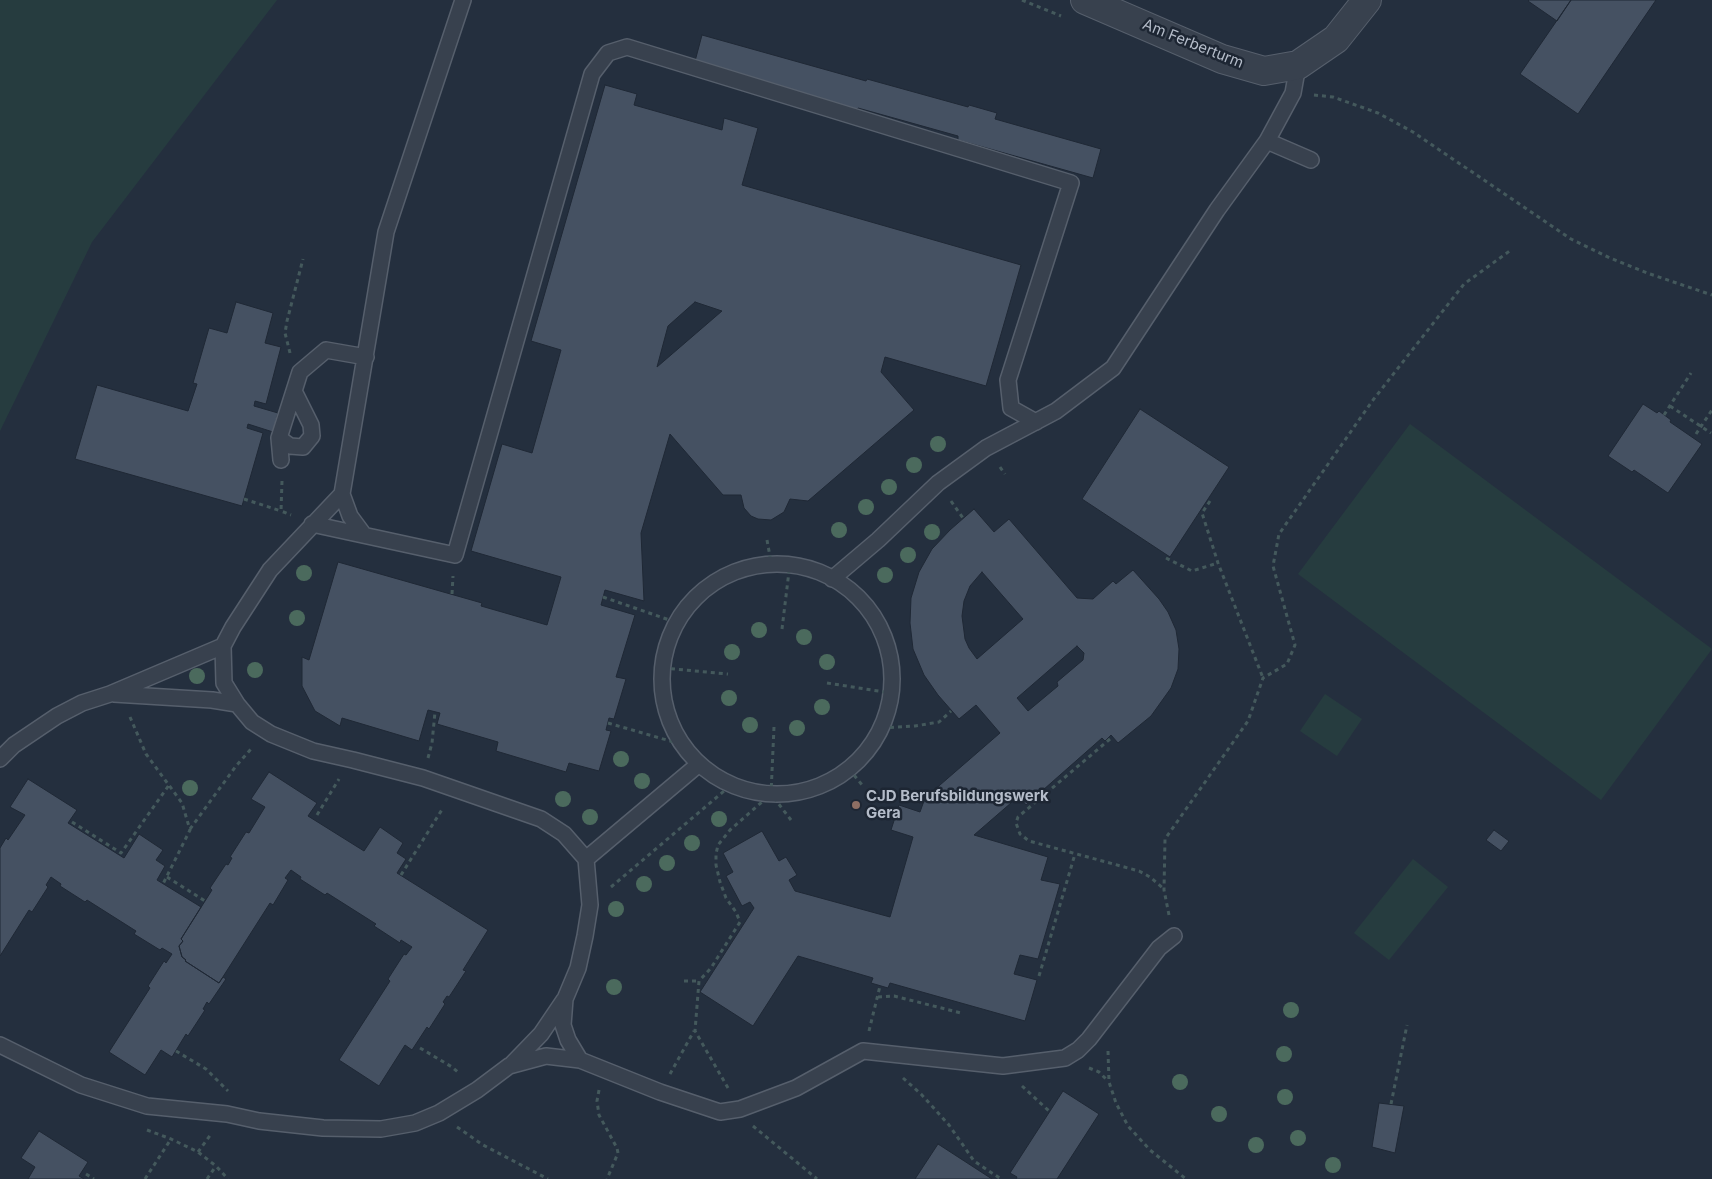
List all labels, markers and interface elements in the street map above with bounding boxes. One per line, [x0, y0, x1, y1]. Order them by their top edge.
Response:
street label: Am Ferberturm [1140, 16, 1246, 72]
place label: CJD Berufsbildungswerk Gera [866, 787, 1049, 822]
marker: CJD Berufsbildungswerk Gera [850, 799, 862, 811]

